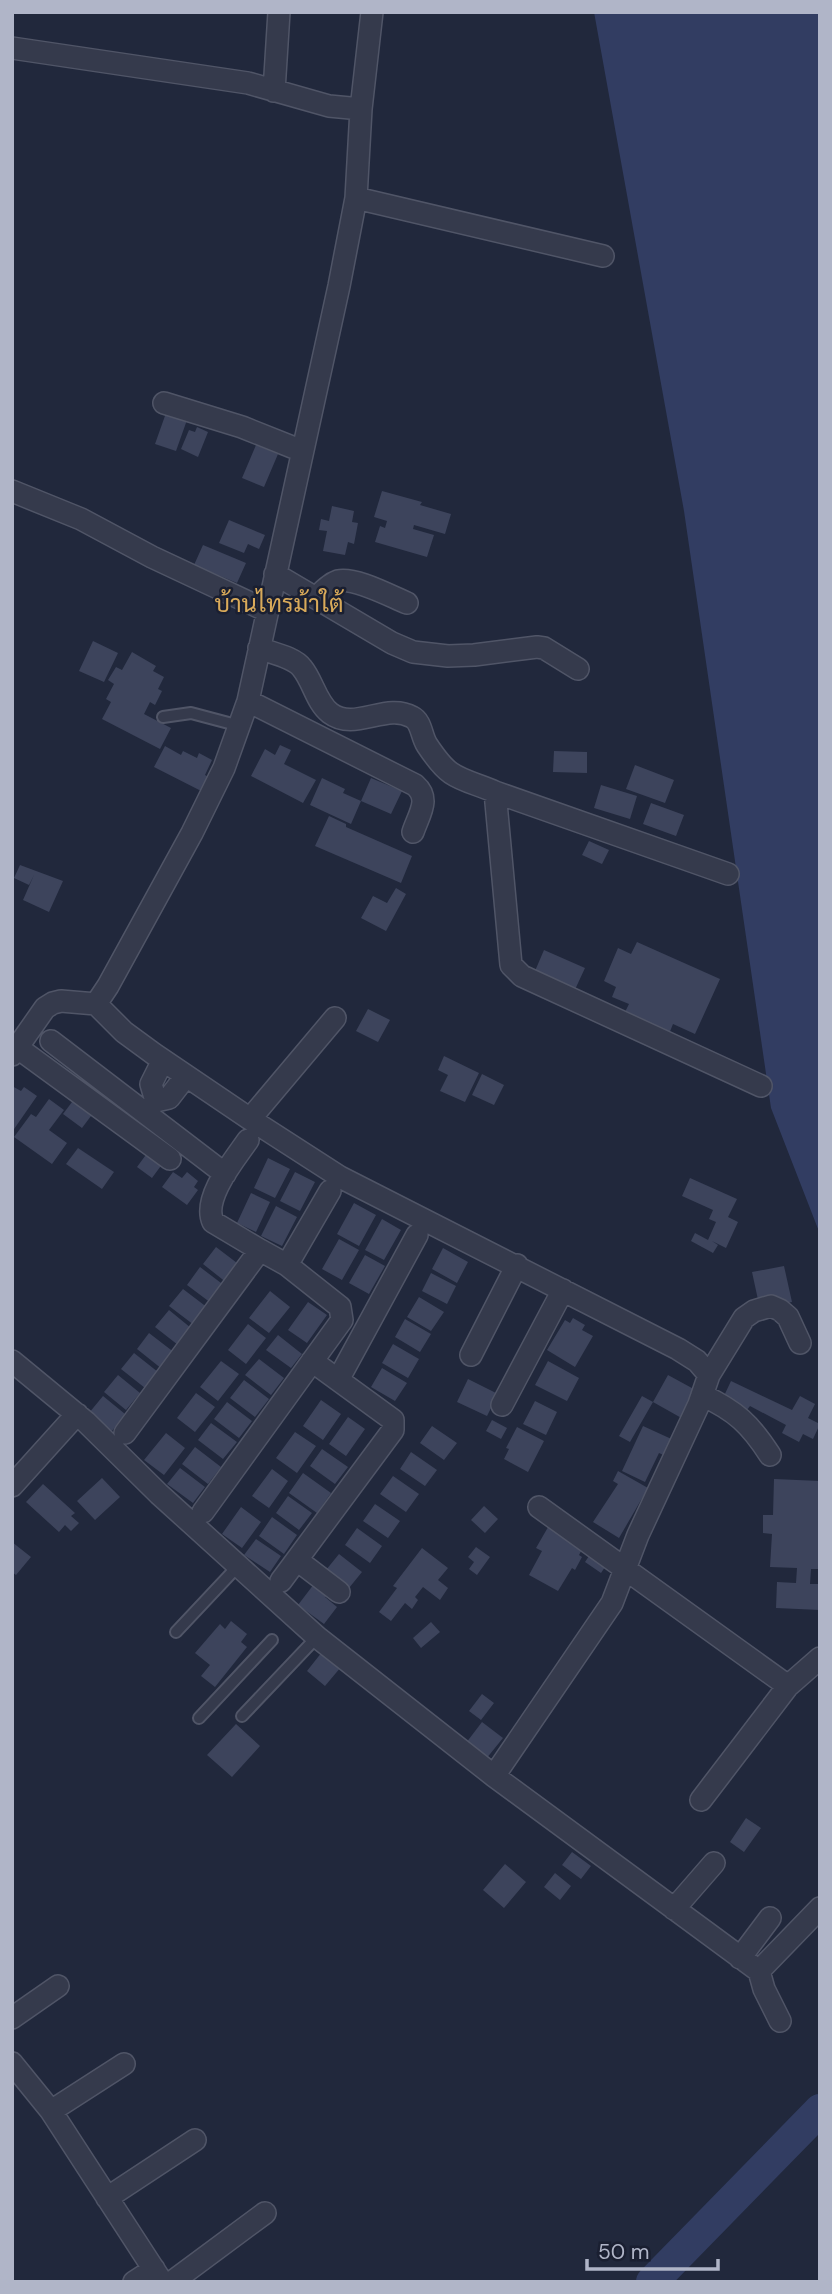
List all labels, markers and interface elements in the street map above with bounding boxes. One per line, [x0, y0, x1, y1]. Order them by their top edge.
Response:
district label: บ้านไทรม้าใต้ [214, 588, 344, 619]
scale bar [587, 2228, 718, 2272]
text: 50 m [598, 2238, 649, 2266]

